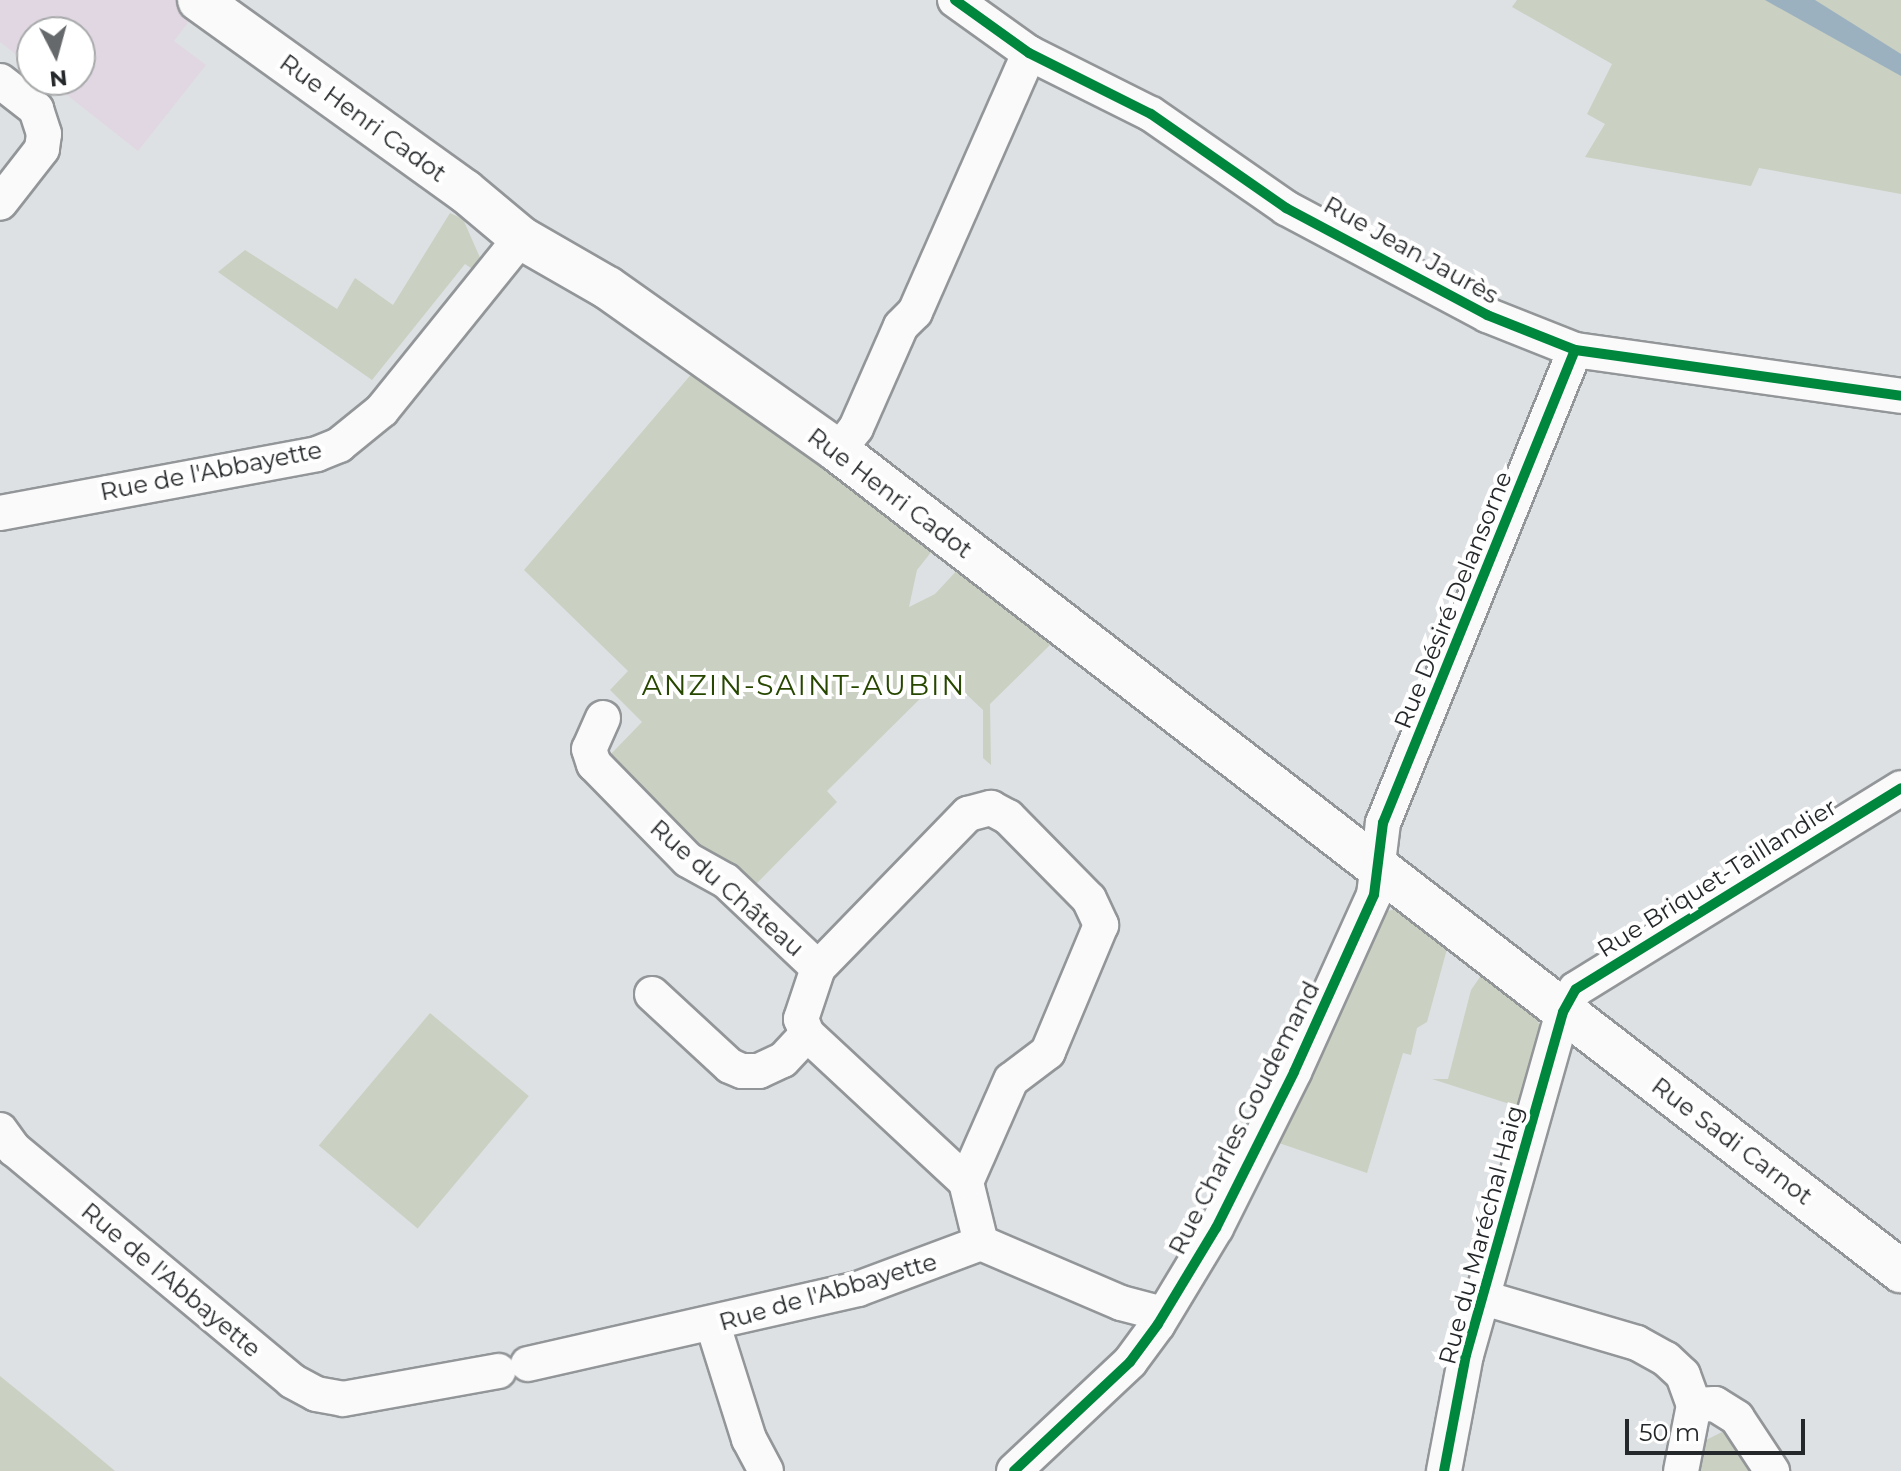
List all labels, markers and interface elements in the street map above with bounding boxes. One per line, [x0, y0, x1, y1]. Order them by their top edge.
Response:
north arrow [16, 16, 96, 96]
street label: Rue Henri Cadot [274, 48, 452, 188]
text: N [48, 64, 69, 93]
street label: Rue Jean Jaurès [1319, 190, 1503, 310]
street label: Rue Henri Cadot [802, 422, 978, 564]
street label: Rue de l'Abbayette [98, 435, 324, 507]
street label: Rue Désiré Delansorne [1388, 467, 1518, 733]
district label: ANZIN-SAINT-AUBIN [642, 668, 966, 702]
street label: Rue Briquet-Taillandier [1592, 792, 1842, 964]
street label: Rue du Château [644, 813, 810, 963]
street label: Rue Charles Goudemand [1162, 977, 1326, 1259]
street label: Rue Sadi Carnot [1646, 1071, 1818, 1211]
street label: Rue du Maréchal Haig [1433, 1102, 1529, 1368]
street label: Rue de l'Abbayette [75, 1197, 267, 1363]
street label: Rue de l'Abbayette [716, 1247, 940, 1337]
scale bar [1629, 1403, 1809, 1453]
text: 50 m [1639, 1418, 1700, 1447]

